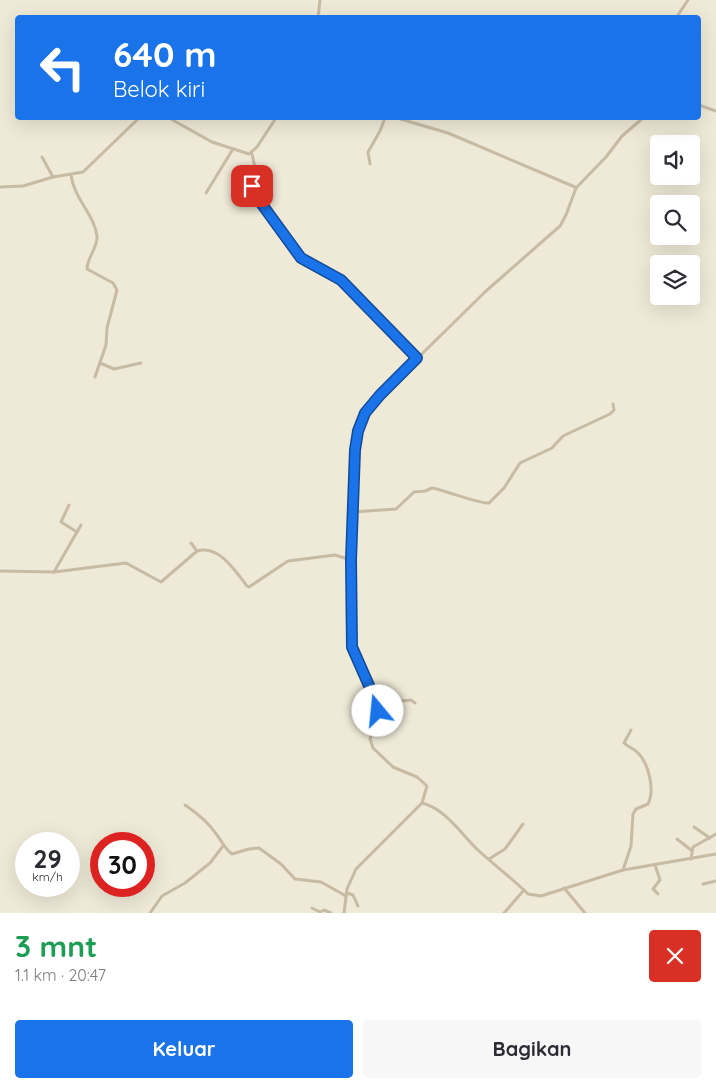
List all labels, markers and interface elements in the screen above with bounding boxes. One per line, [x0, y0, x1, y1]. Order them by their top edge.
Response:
text: 640 m [113, 32, 217, 76]
icon: left [30, 35, 95, 100]
text: Belok kiri [113, 75, 205, 103]
map controls [650, 135, 700, 305]
button: sound [650, 135, 700, 185]
pin [231, 165, 273, 207]
icon: arrive [238, 172, 266, 200]
button: search [650, 195, 700, 245]
button: layers [650, 255, 700, 305]
position arrow [351, 684, 403, 736]
speed limit sign: 30 [90, 832, 155, 897]
text: 29 [33, 843, 62, 874]
text: km/h [32, 869, 63, 884]
text: 3 mnt [15, 927, 97, 965]
button: close [649, 930, 701, 982]
text: 1.1 km · 20:47 [15, 965, 106, 985]
button: Keluar [15, 1020, 353, 1078]
button: Bagikan [363, 1020, 701, 1078]

